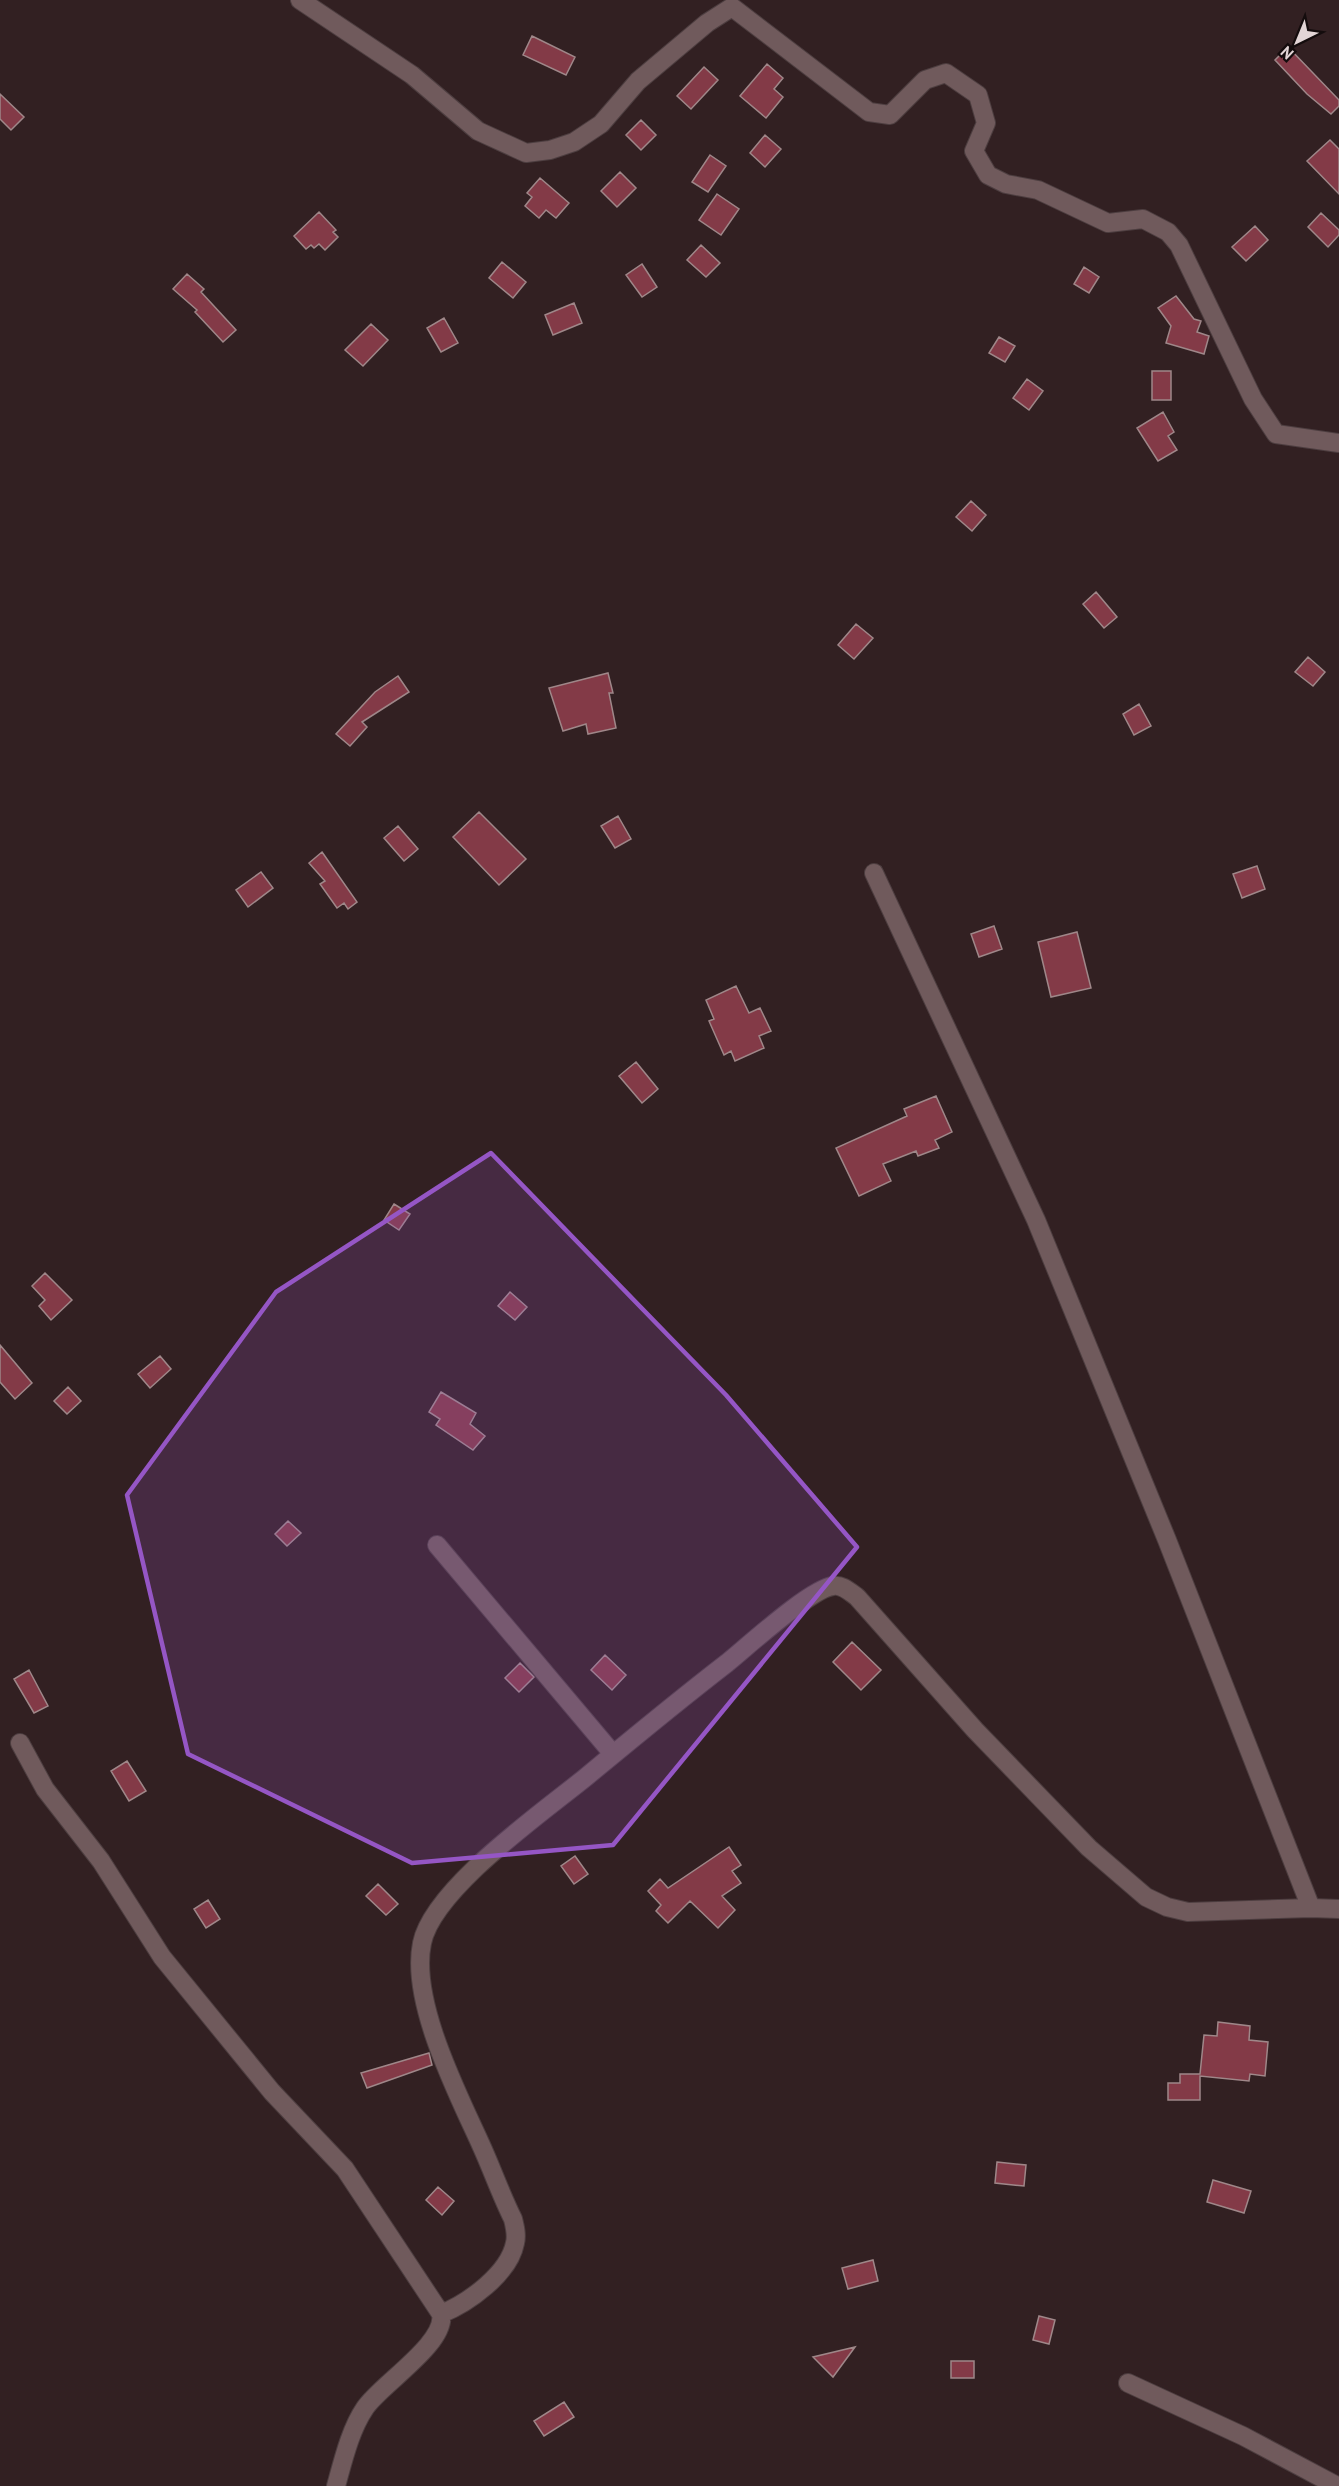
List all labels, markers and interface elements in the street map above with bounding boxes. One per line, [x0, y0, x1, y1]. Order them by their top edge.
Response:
north arrow [1267, 12, 1327, 72]
text: N [1276, 42, 1297, 64]

